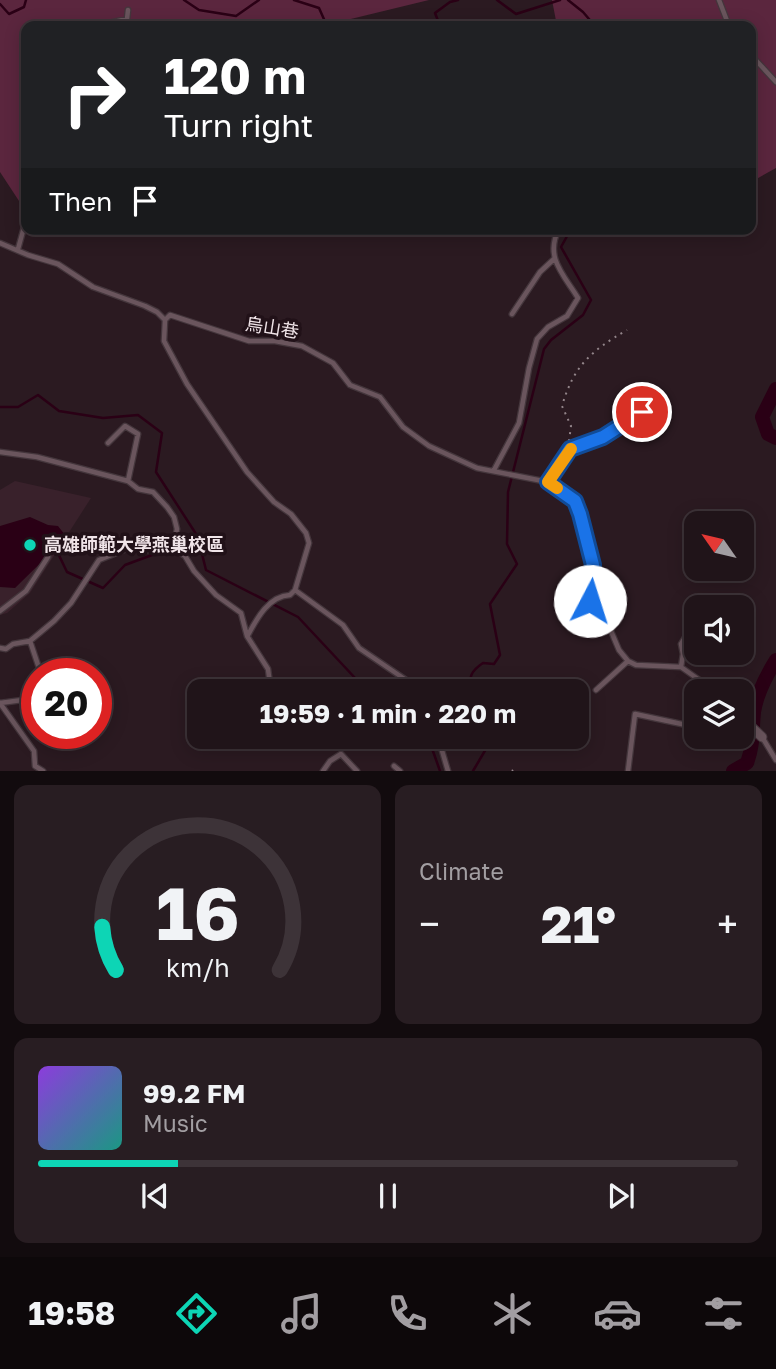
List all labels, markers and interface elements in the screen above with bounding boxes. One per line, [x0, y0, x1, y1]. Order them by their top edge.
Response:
text: 120 m [164, 46, 306, 105]
icon: right [49, 49, 140, 140]
text: Turn right [164, 106, 313, 144]
icon: arrive [126, 182, 164, 220]
text: Then [49, 186, 112, 217]
street label: 烏山巷 [244, 312, 301, 342]
pin [612, 382, 672, 442]
icon: arrive [623, 393, 661, 431]
north arrow [684, 511, 754, 581]
map controls [684, 511, 754, 749]
place label: 高雄師範大學燕巢校區 [44, 533, 224, 555]
marker: 高雄師範大學燕巢校區 [22, 537, 38, 553]
position arrow [553, 564, 627, 638]
button: sound [684, 595, 754, 665]
speed limit sign: 20 [21, 658, 112, 749]
button: layers [684, 679, 754, 749]
text: 19:59 · 1 min · 220 m [260, 698, 516, 729]
text: Climate [419, 857, 504, 885]
text: 16 [156, 870, 239, 957]
text: 21° [541, 892, 616, 954]
text: − [419, 901, 440, 946]
text: + [717, 901, 738, 946]
text: km/h [166, 952, 229, 983]
text: 99.2 FM [143, 1078, 245, 1109]
text: Music [143, 1109, 208, 1137]
icon: previous [136, 1177, 174, 1215]
icon: pause [369, 1177, 407, 1215]
icon: next [602, 1177, 640, 1215]
icon: directions [172, 1289, 221, 1338]
icon: music [277, 1289, 326, 1338]
icon: phone [383, 1289, 432, 1338]
icon: climate [488, 1289, 537, 1338]
icon: car [593, 1289, 642, 1338]
icon: filters [699, 1289, 748, 1338]
text: 19:58 [28, 1294, 115, 1332]

